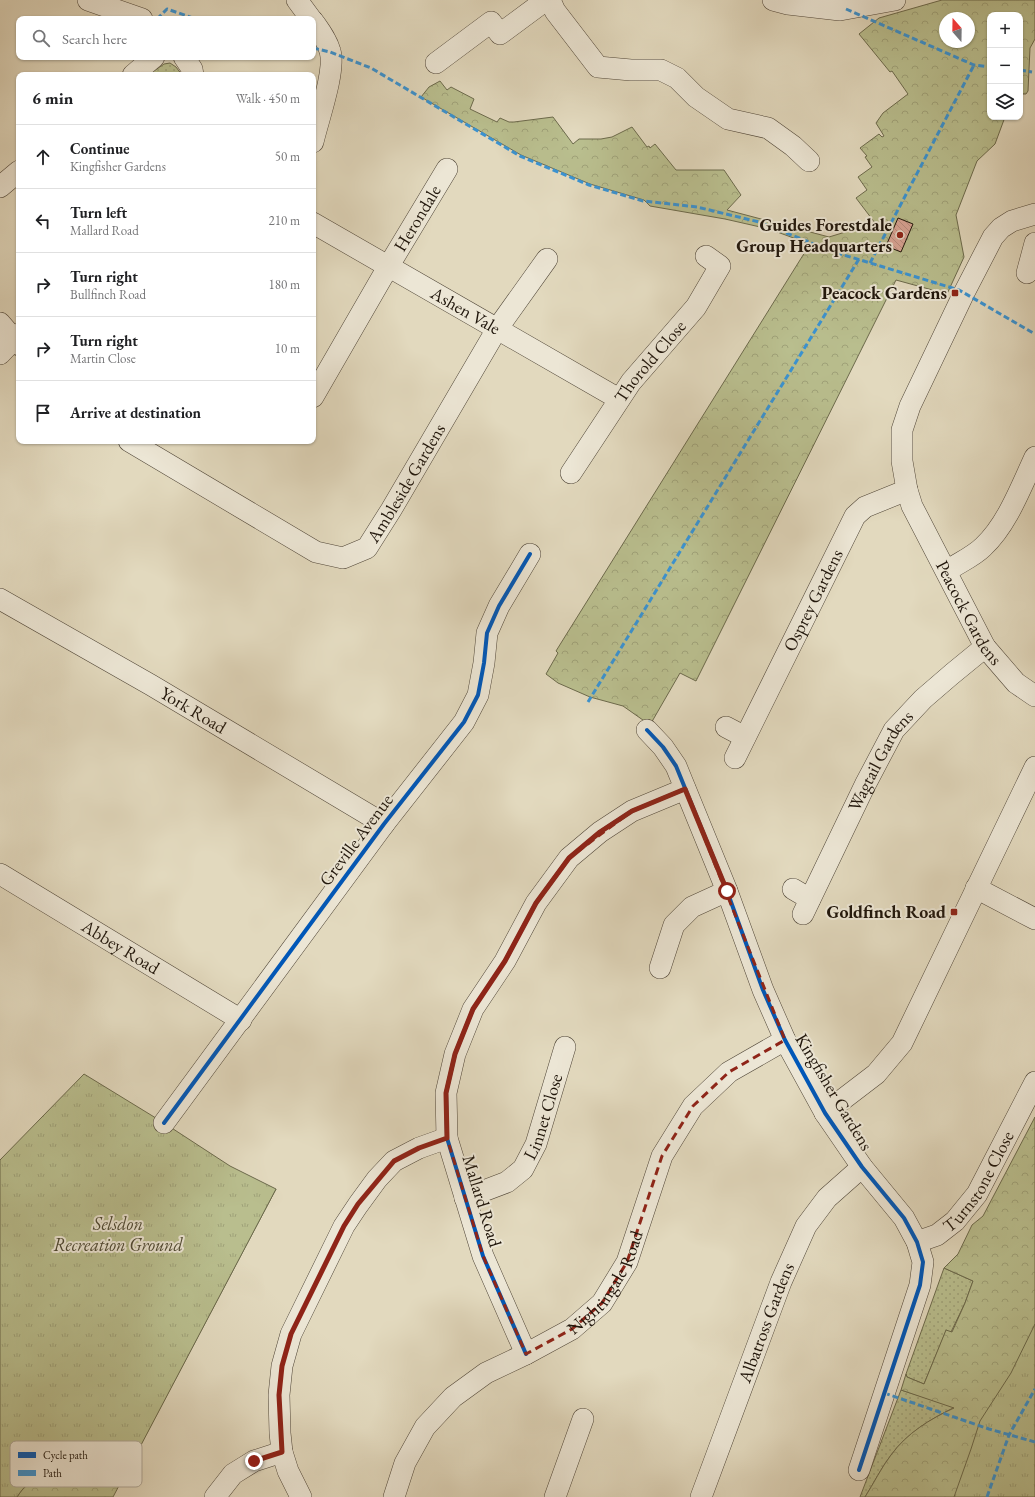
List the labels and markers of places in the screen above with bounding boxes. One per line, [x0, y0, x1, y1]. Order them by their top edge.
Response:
place label: Guides Forestdale Group Headquarters [736, 213, 892, 257]
marker: Guides Forestdale Group Headquarters [895, 230, 905, 240]
place label: Peacock Gardens [822, 281, 947, 304]
marker: Peacock Gardens [950, 288, 960, 298]
place label: Goldfinch Road [827, 900, 946, 923]
marker: Goldfinch Road [949, 907, 959, 917]

